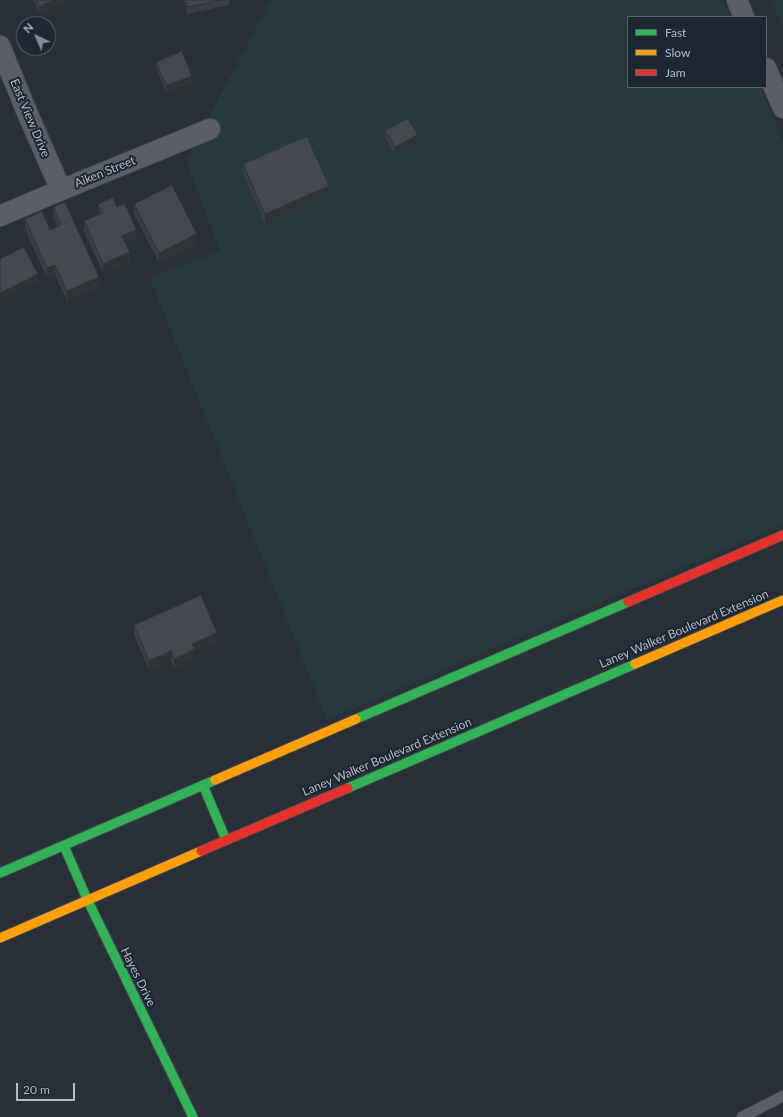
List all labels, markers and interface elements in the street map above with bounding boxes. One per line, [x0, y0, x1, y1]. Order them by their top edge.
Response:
north arrow [16, 16, 56, 56]
legend [627, 16, 767, 88]
text: N [20, 20, 36, 35]
text: Fast [665, 25, 686, 40]
text: Slow [665, 45, 690, 60]
text: Jam [665, 65, 686, 80]
street label: East View Drive [7, 77, 53, 159]
street label: Aiken Street [72, 153, 138, 191]
street label: Laney Walker Boulevard Extension [597, 587, 771, 671]
street label: Laney Walker Boulevard Extension [300, 715, 474, 799]
street label: Hayes Drive [117, 945, 159, 1009]
scale bar [18, 1075, 77, 1101]
text: 20 m [23, 1082, 50, 1097]

